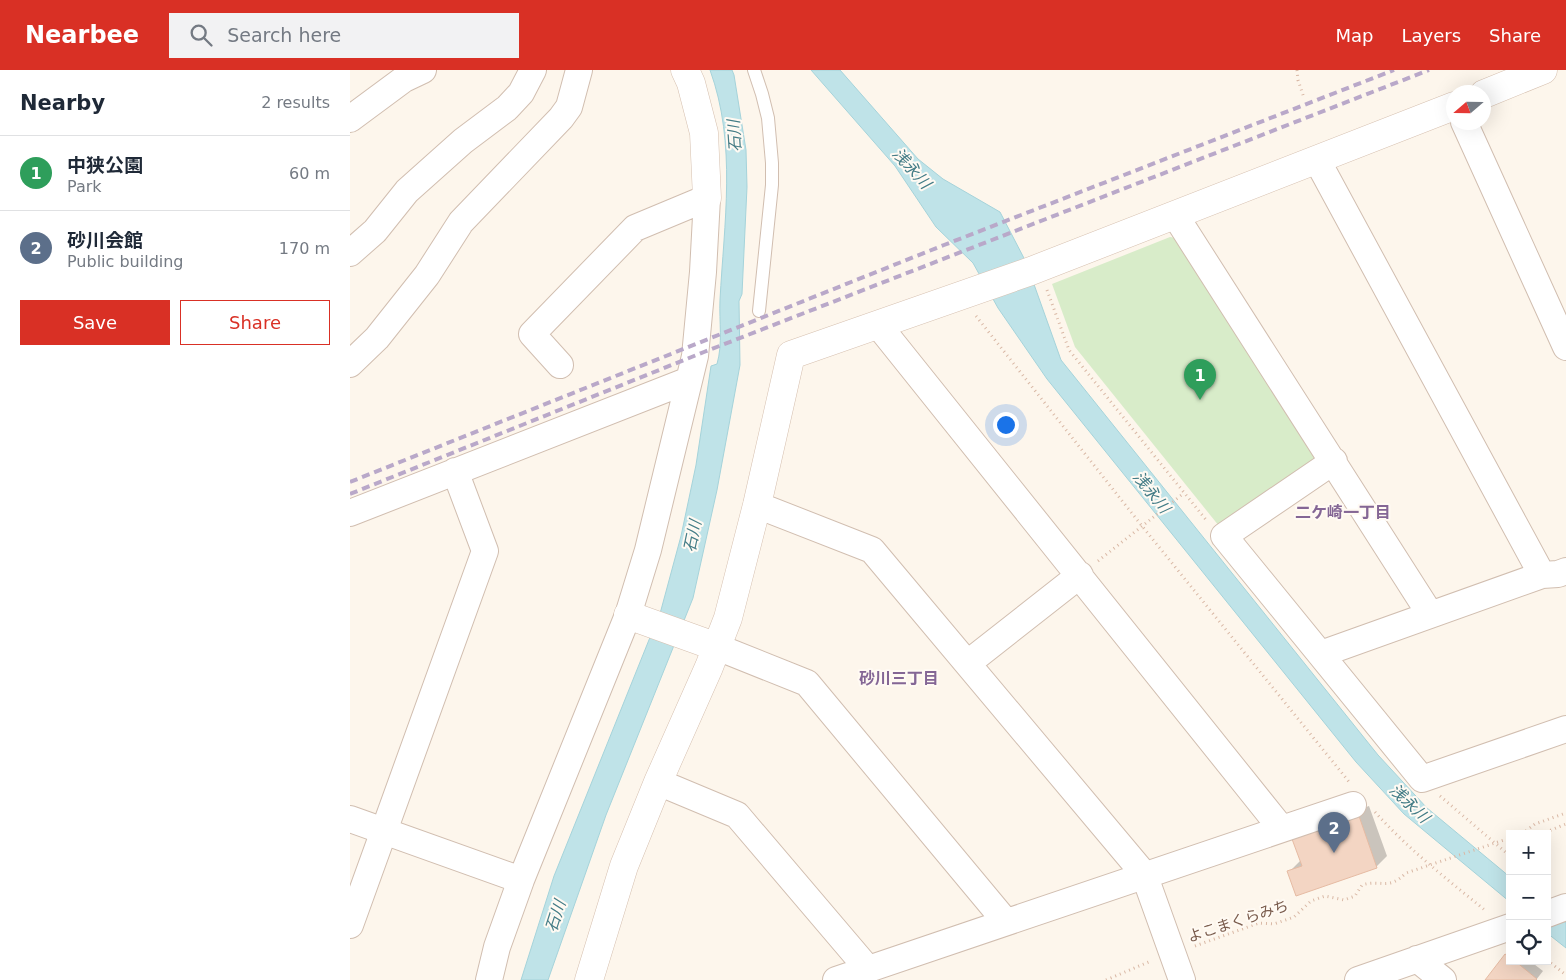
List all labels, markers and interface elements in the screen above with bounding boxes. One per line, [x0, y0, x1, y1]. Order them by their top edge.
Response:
search box [169, 13, 519, 58]
text: Nearbee [25, 21, 139, 49]
icon: search [187, 21, 215, 49]
text: Search here [227, 24, 341, 46]
text: Map [1335, 25, 1373, 46]
text: Layers [1401, 25, 1461, 46]
text: Share [1489, 25, 1541, 46]
north arrow [1446, 85, 1491, 130]
text: Nearby [20, 91, 105, 115]
text: 2 results [261, 93, 330, 112]
water label: 石川 [724, 117, 745, 153]
water label: 浅永川 [889, 144, 936, 194]
text: 中狭公園 [67, 154, 143, 176]
text: 1 [30, 164, 42, 183]
text: 60 m [289, 164, 330, 183]
text: Park [67, 177, 102, 196]
text: 砂川会館 [67, 229, 143, 251]
text: 2 [30, 239, 42, 258]
text: 170 m [279, 239, 330, 258]
text: Public building [67, 252, 184, 271]
button: Save [20, 300, 170, 345]
button: Share [180, 300, 330, 345]
pin: 1 [1184, 359, 1216, 400]
your location [993, 412, 1019, 438]
water label: 浅永川 [1129, 468, 1175, 518]
district label: 二ケ崎一丁目 [1295, 503, 1391, 522]
water label: 石川 [680, 517, 706, 554]
district label: 砂川三丁目 [859, 669, 939, 688]
water label: 浅永川 [1386, 780, 1435, 828]
pin: 2 [1318, 812, 1350, 853]
map controls [1506, 830, 1551, 965]
button: + [1506, 830, 1551, 875]
button: − [1506, 875, 1551, 920]
water label: 石川 [541, 896, 570, 934]
street label: よこまくらみち [1185, 896, 1291, 946]
button: locate [1506, 920, 1551, 965]

